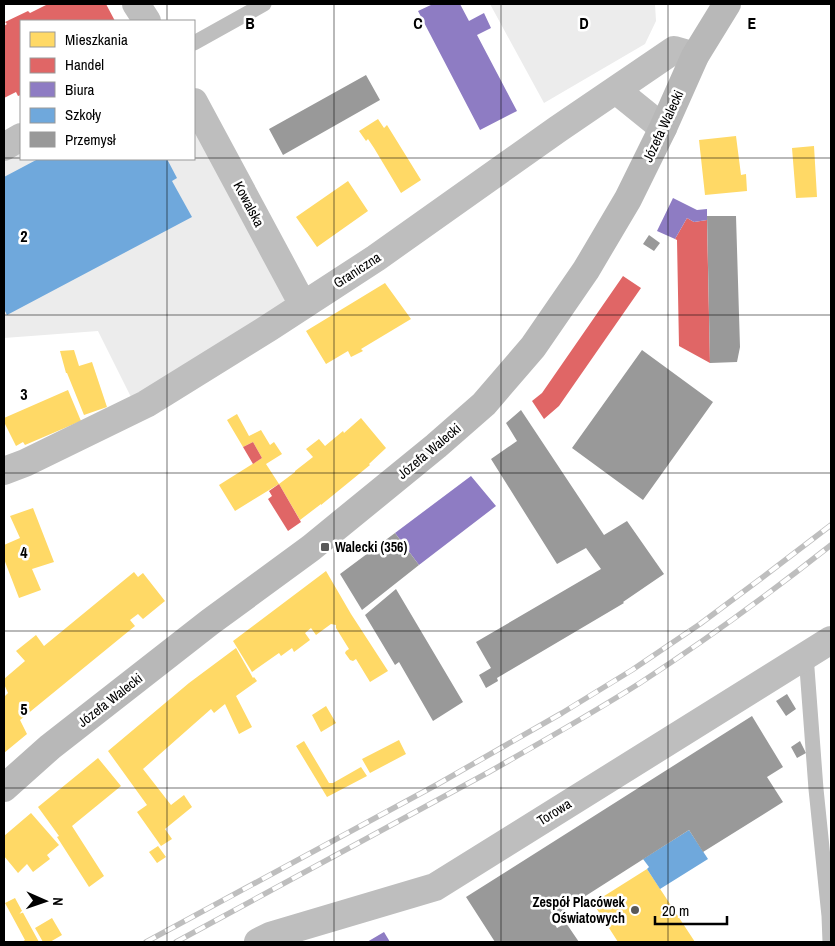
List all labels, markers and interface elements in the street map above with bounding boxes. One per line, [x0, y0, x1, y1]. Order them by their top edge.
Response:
text: B [245, 12, 255, 34]
text: C [413, 12, 423, 34]
text: D [579, 12, 589, 34]
text: E [748, 12, 757, 34]
legend [20, 20, 195, 160]
text: Mieszkania [65, 29, 128, 50]
text: Handel [65, 54, 104, 75]
text: Biura [65, 79, 95, 100]
street label: Józefa Walecki [638, 87, 688, 165]
text: Szkoły [65, 104, 102, 125]
text: Przemysł [65, 129, 117, 150]
street label: Kowalska [230, 178, 269, 230]
text: 2 [20, 225, 28, 247]
street label: Graniczna [330, 248, 385, 292]
text: 3 [20, 383, 28, 405]
street label: Józefa Walecki [394, 419, 464, 483]
place label: Walecki (356) [335, 538, 408, 556]
text: 4 [20, 541, 28, 563]
marker: Walecki (356) [319, 541, 331, 553]
street label: Józefa Walecki [74, 669, 146, 731]
text: 5 [20, 698, 28, 720]
street label: Torowa [534, 794, 575, 829]
north arrow [20, 876, 70, 926]
place label: Zespół Placówek Oświatowych [532, 893, 626, 927]
scale bar [655, 894, 728, 926]
text: N [49, 897, 67, 906]
text: 20 m [662, 900, 689, 921]
marker: Zespół Placówek Oświatowych [629, 904, 641, 916]

